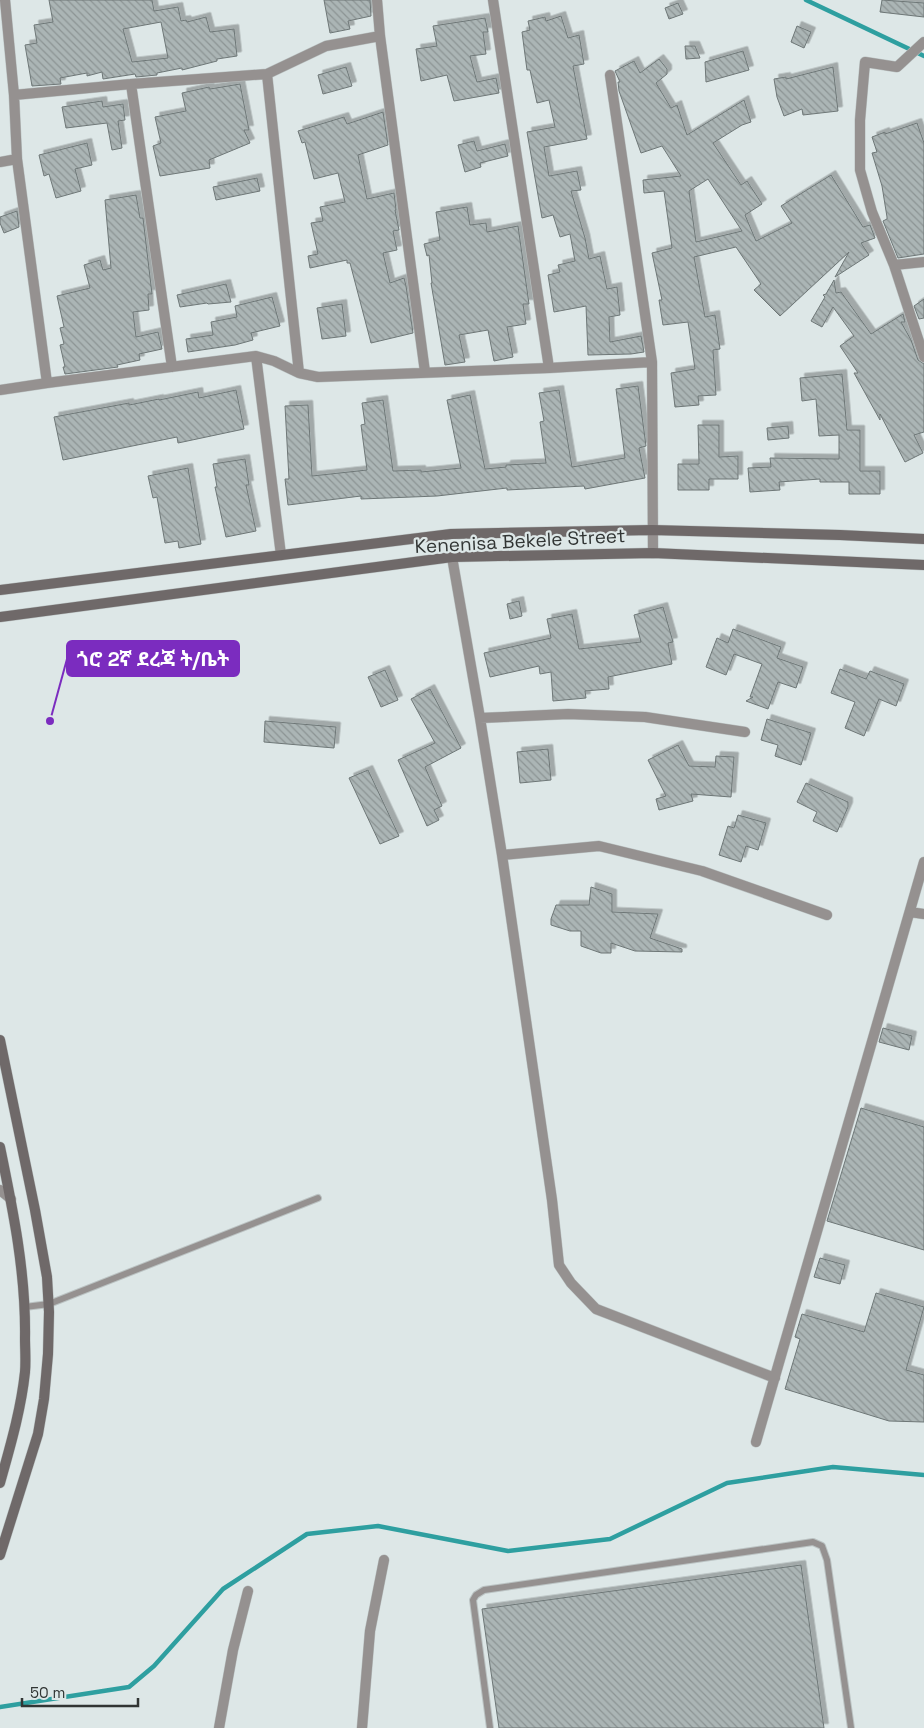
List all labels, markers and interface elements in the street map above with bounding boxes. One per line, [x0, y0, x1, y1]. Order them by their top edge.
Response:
street label: Kenenisa Bekele Street [414, 523, 626, 559]
callout: ጎሮ 2ኛ ደረጃ ት/ቤት [67, 641, 239, 676]
text: ጎሮ 2ኛ ደረጃ ት/ቤት [77, 646, 230, 672]
scale bar [22, 1676, 139, 1708]
text: 50 m [30, 1683, 65, 1702]

